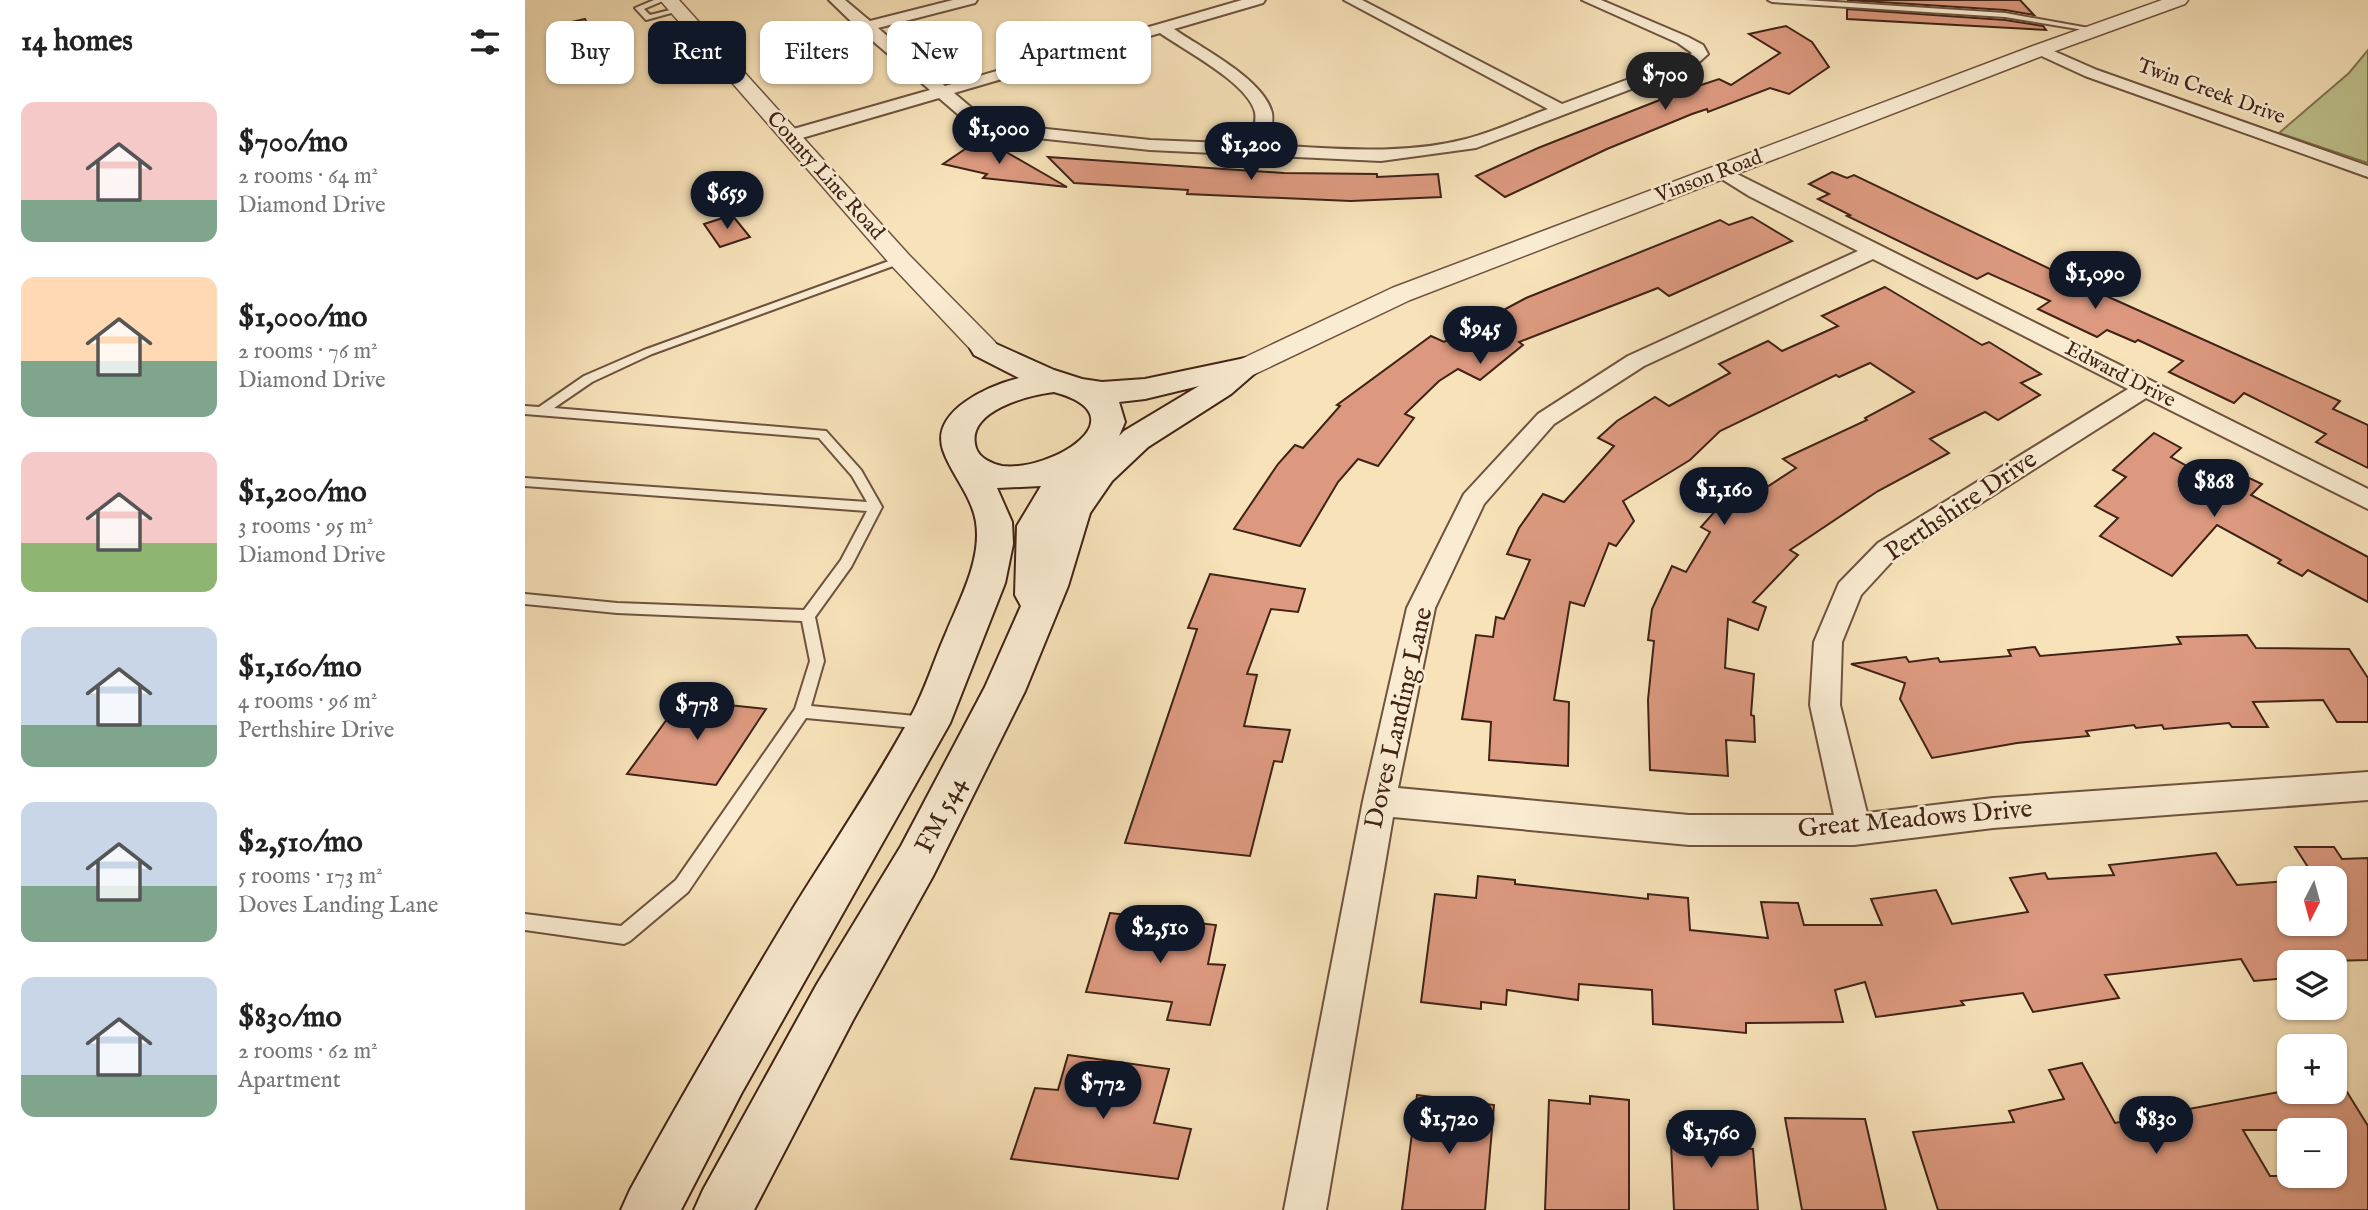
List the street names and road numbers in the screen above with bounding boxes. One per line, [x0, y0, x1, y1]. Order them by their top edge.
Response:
street label: Twin Creek Drive [2133, 53, 2289, 131]
street label: County Line Road [760, 106, 890, 246]
street label: Vinson Road [1651, 144, 1767, 210]
street label: Edward Drive [2060, 336, 2180, 415]
street label: Perthshire Drive [1879, 443, 2043, 569]
street label: Doves Landing Lane [1357, 604, 1441, 832]
street label: FM 544 [908, 771, 974, 859]
street label: Great Meadows Drive [1796, 792, 2034, 846]

